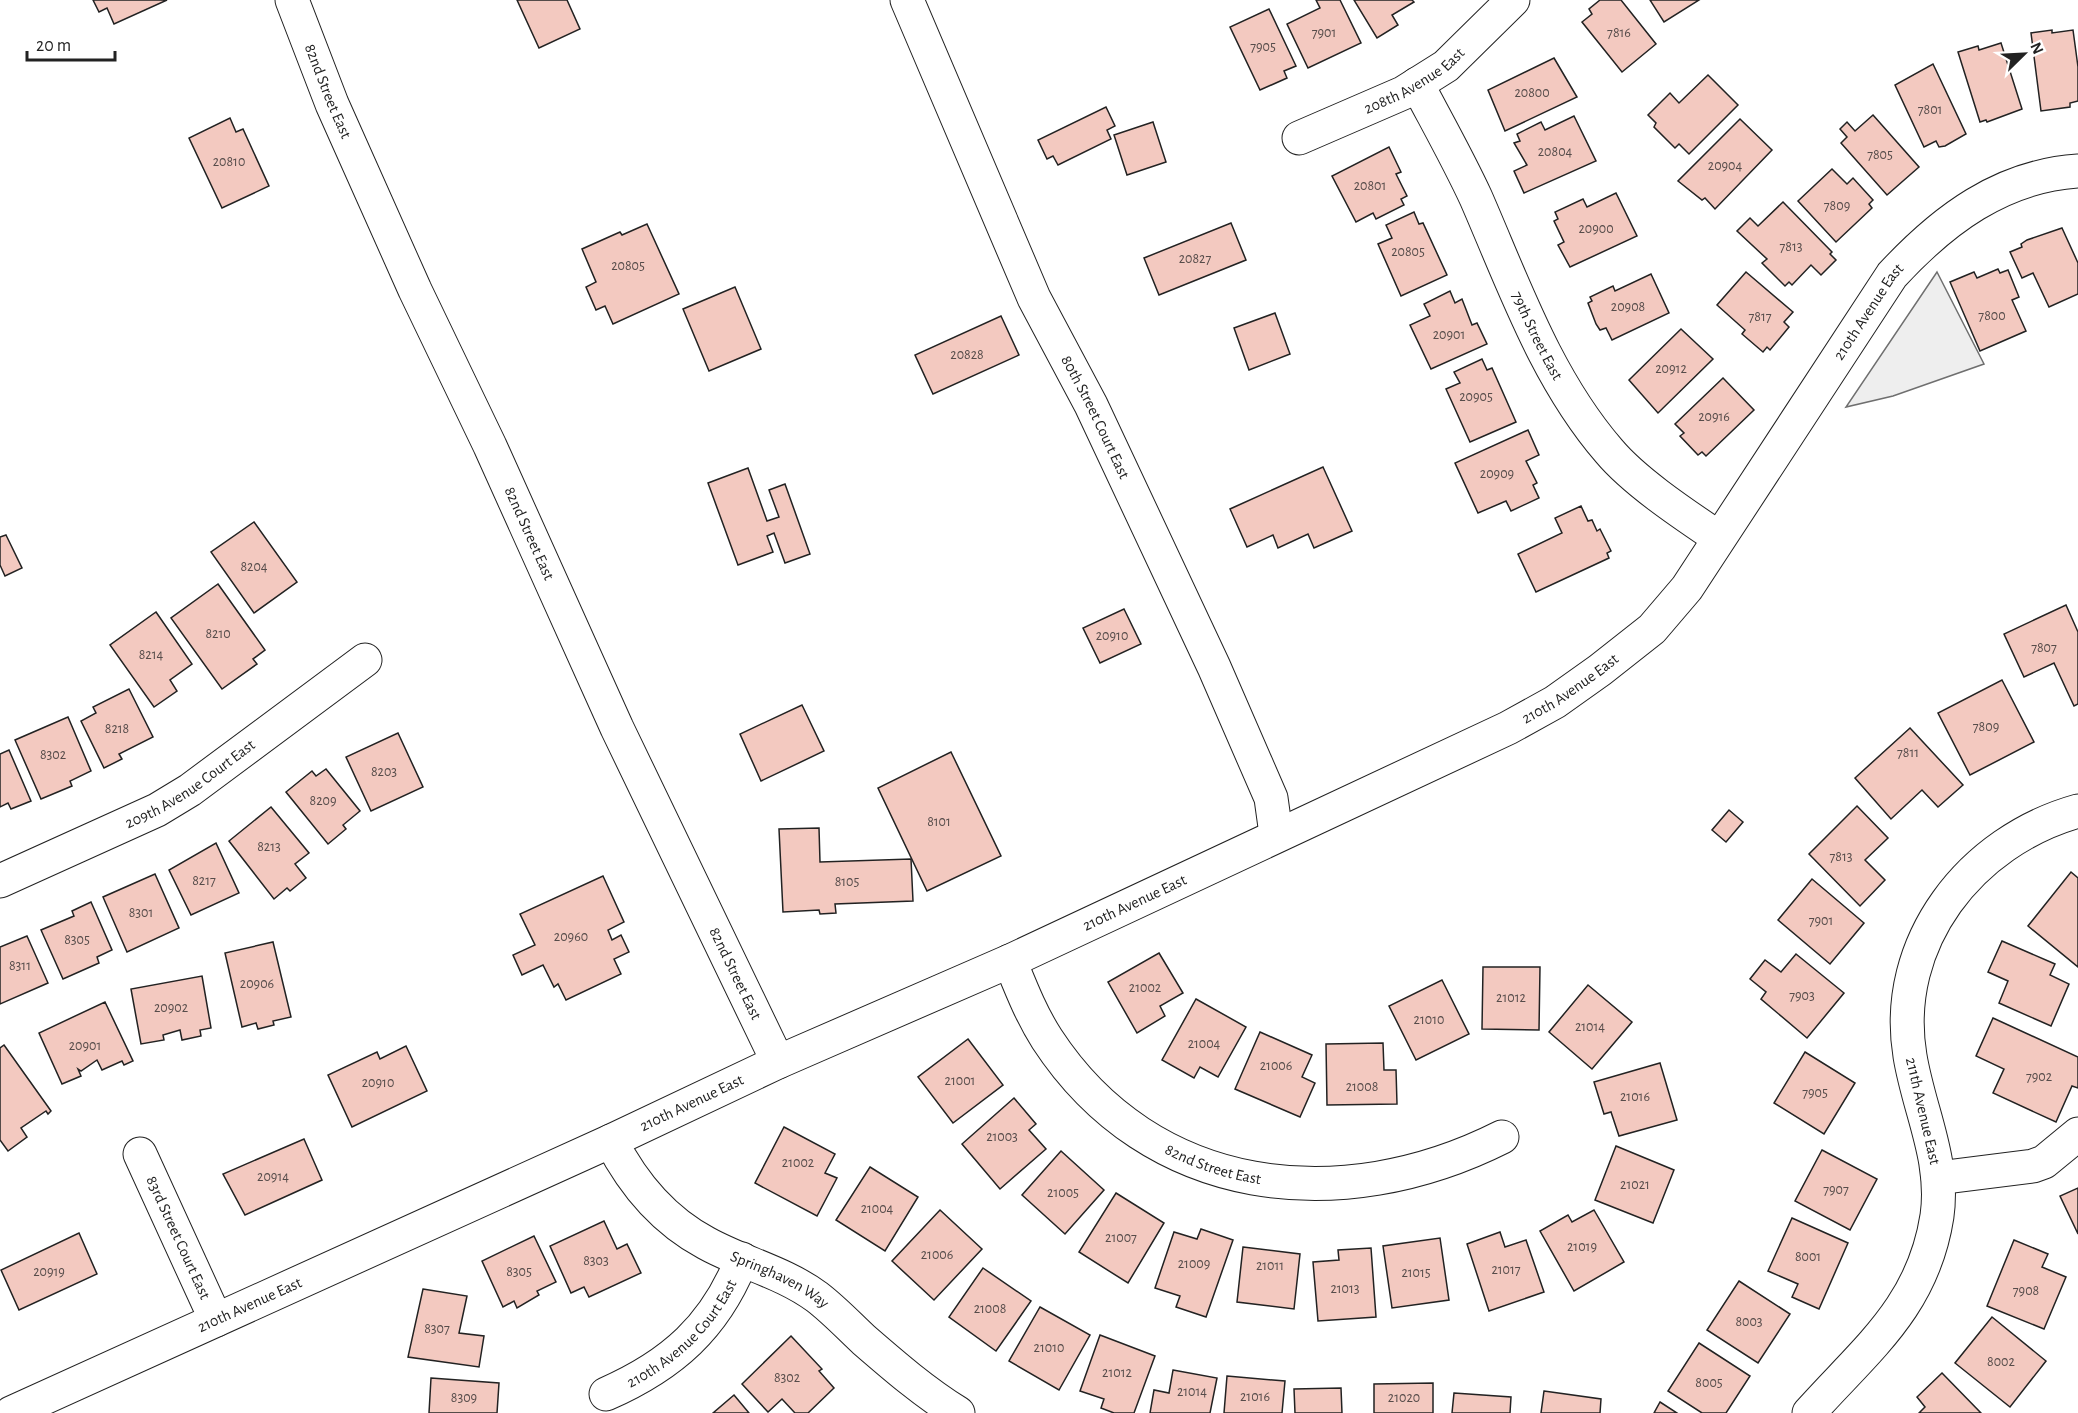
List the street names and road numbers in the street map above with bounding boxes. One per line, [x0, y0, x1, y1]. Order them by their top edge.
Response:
street label: 82nd Street East [302, 42, 354, 141]
street label: 208th Avenue East [1362, 45, 1467, 117]
street label: 210th Avenue East [1831, 260, 1907, 363]
street label: 79th Street East [1509, 289, 1566, 383]
street label: 80th Street Court East [1058, 353, 1132, 481]
street label: 82nd Street East [501, 484, 557, 582]
street label: 210th Avenue East [1519, 651, 1621, 727]
street label: 209th Avenue Court East [123, 737, 258, 831]
street label: 210th Avenue East [1080, 872, 1189, 934]
street label: 82nd Street East [706, 925, 764, 1022]
street label: 211th Avenue East [1903, 1056, 1943, 1166]
street label: 210th Avenue East [637, 1072, 746, 1134]
street label: 82nd Street East [1162, 1141, 1262, 1187]
street label: 83rd Street Court East [143, 1174, 213, 1302]
street label: Springhaven Way [728, 1248, 832, 1312]
street label: 210th Avenue East [195, 1274, 304, 1335]
street label: 210th Avenue Court East [624, 1277, 740, 1391]

